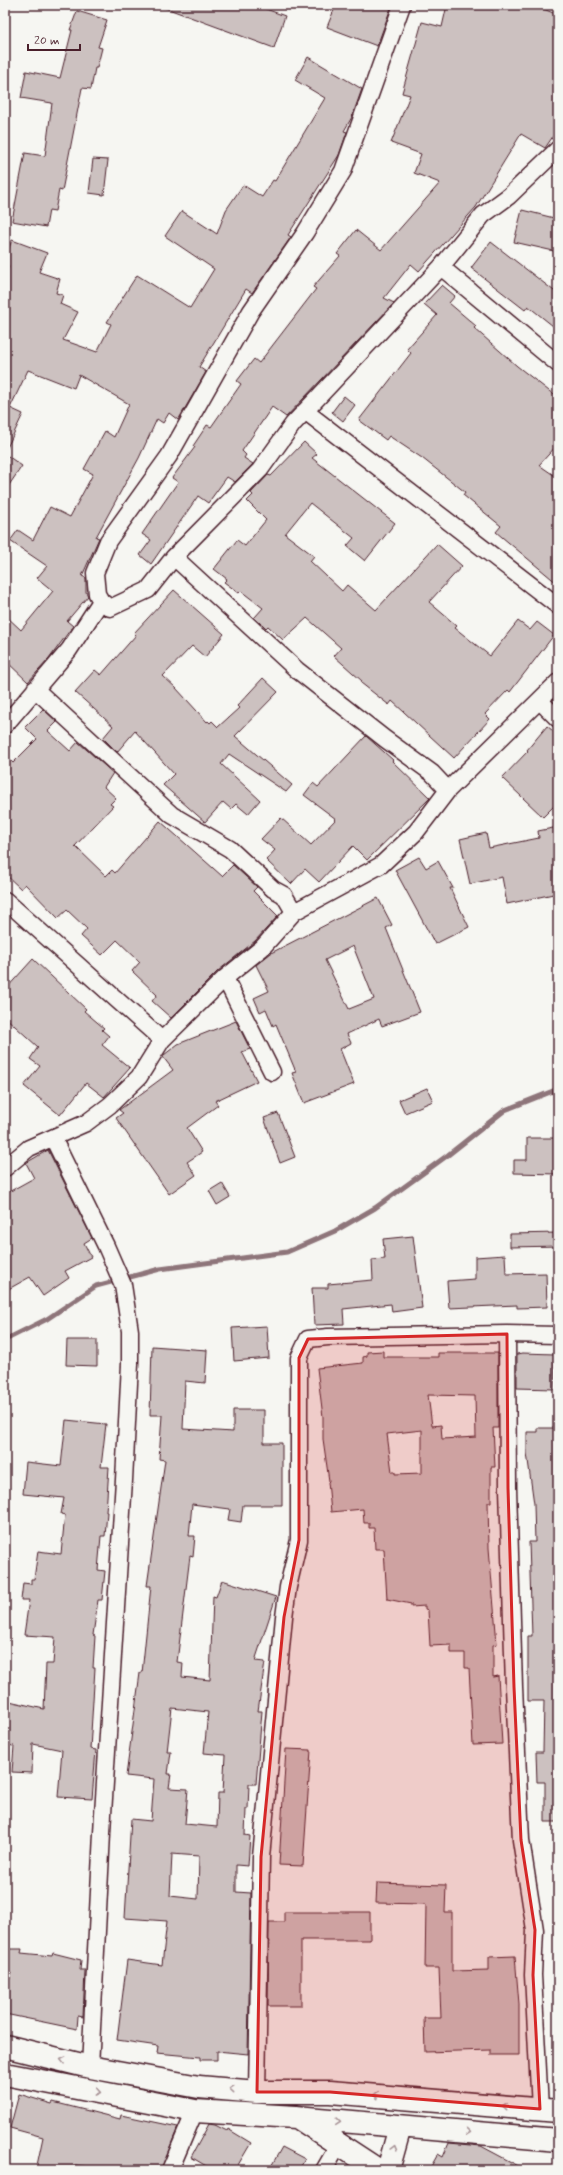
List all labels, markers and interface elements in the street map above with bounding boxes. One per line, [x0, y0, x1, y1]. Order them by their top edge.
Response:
scale bar [28, 26, 80, 52]
text: 20 m [34, 33, 60, 49]
one-way arrow [59, 2056, 66, 2064]
one-way arrow [229, 2085, 235, 2094]
one-way arrow [95, 2087, 101, 2095]
one-way arrow [373, 2091, 379, 2100]
one-way arrow [502, 2101, 508, 2110]
one-way arrow [335, 2116, 341, 2125]
one-way arrow [465, 2128, 471, 2137]
one-way arrow [389, 2145, 398, 2152]

